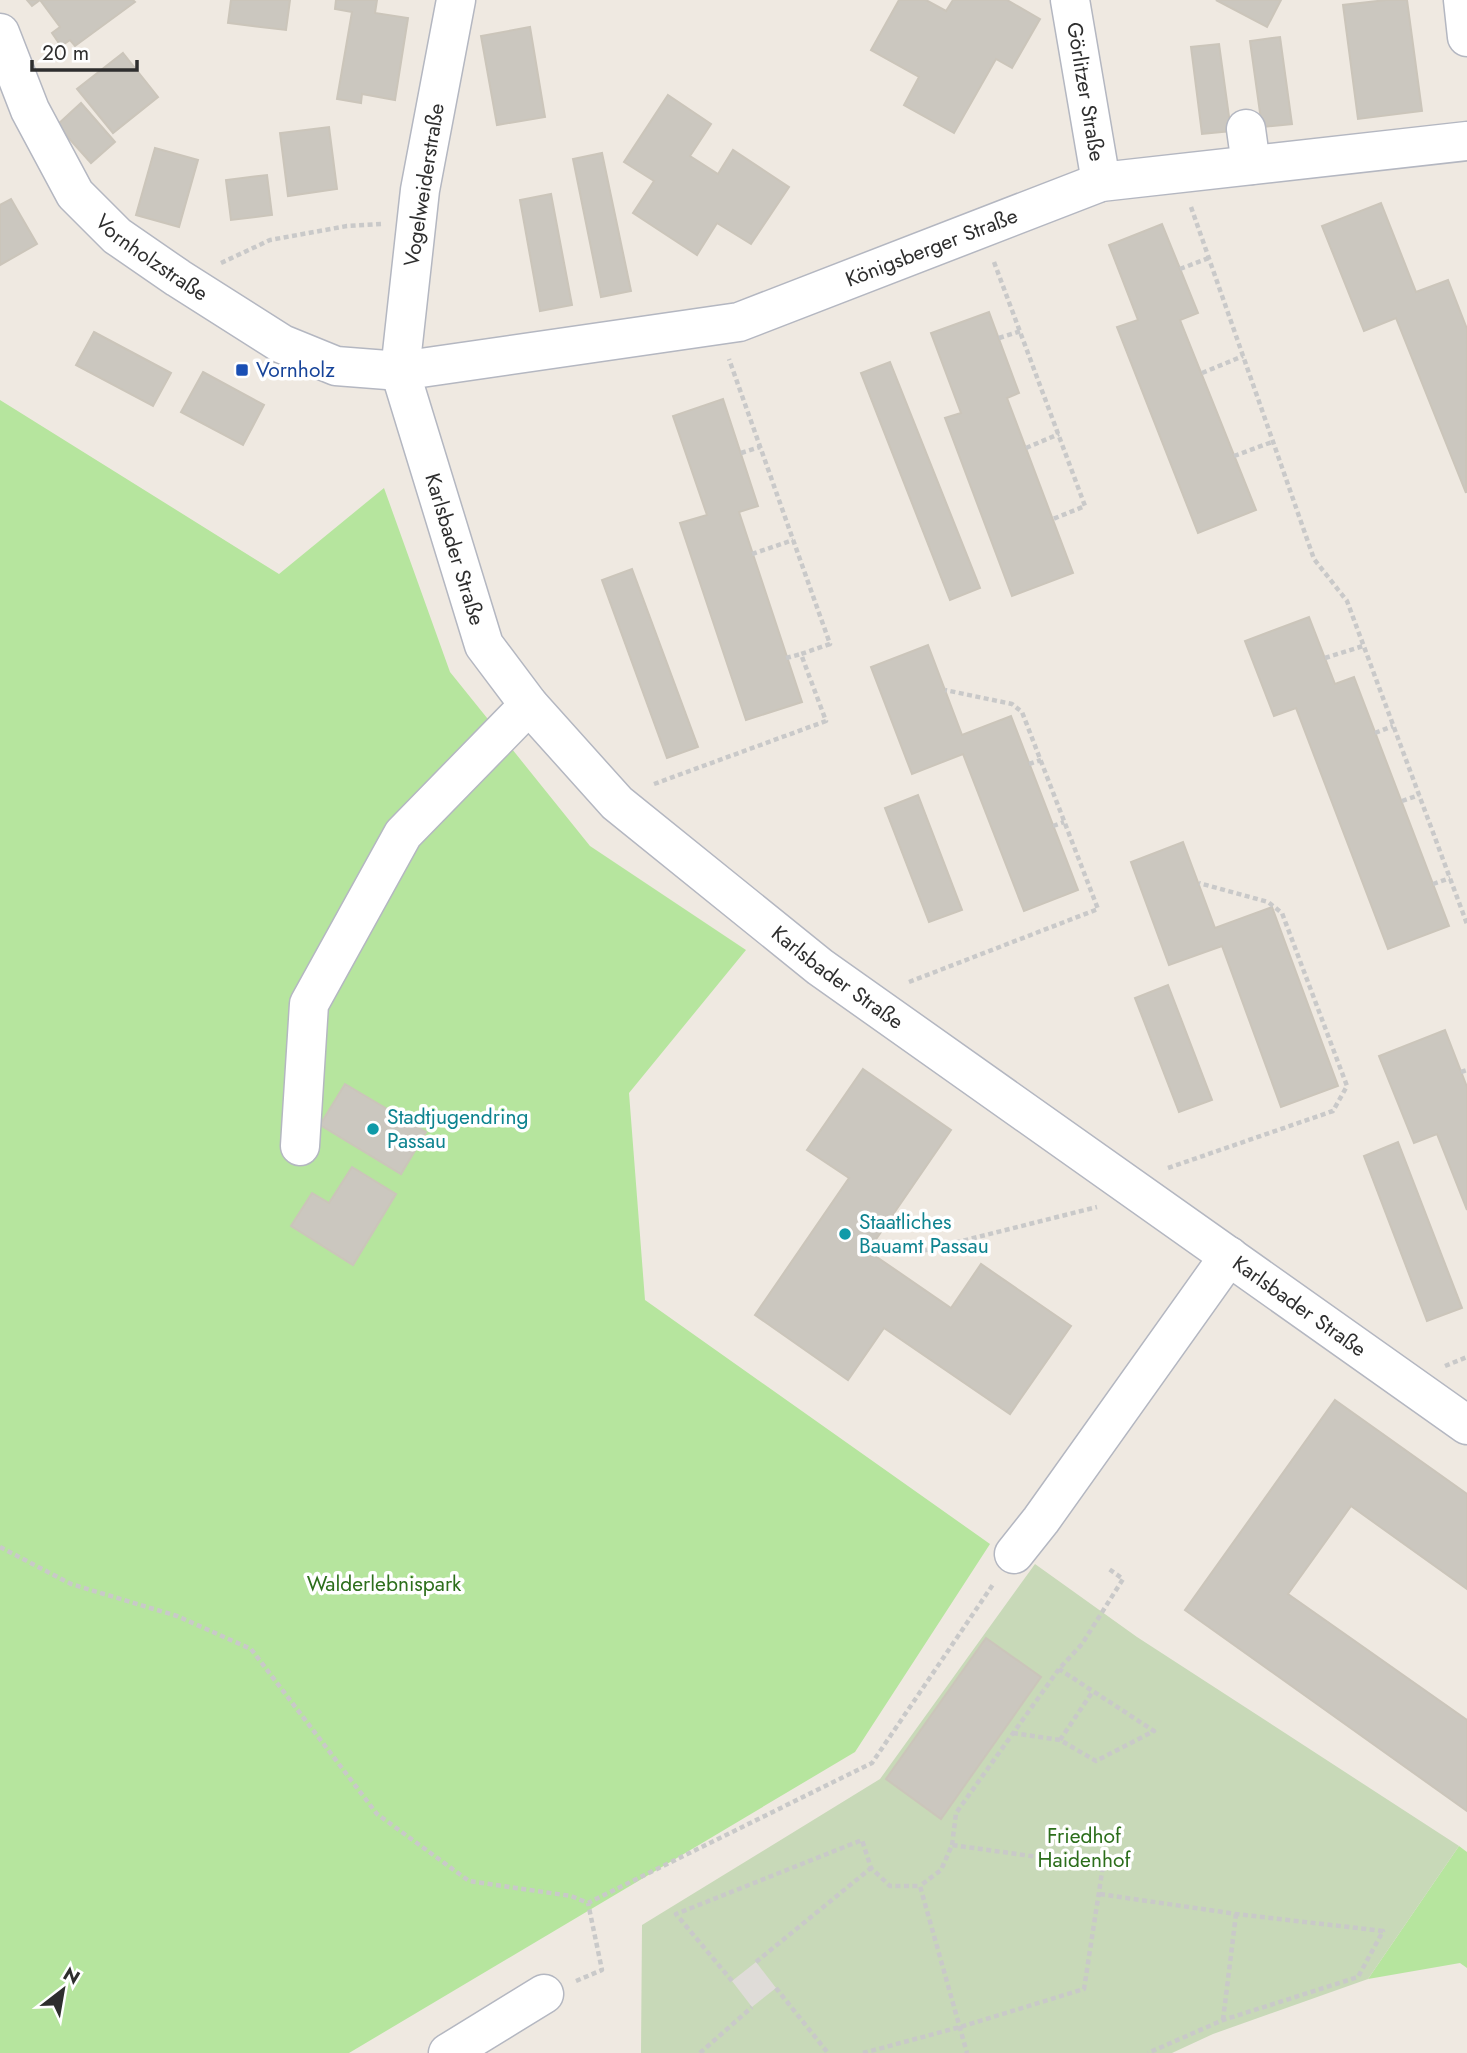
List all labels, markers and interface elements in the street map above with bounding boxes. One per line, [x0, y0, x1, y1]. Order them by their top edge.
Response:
street label: Görlitzer Straße [1059, 20, 1112, 164]
scale bar [32, 28, 136, 72]
text: 20 m [42, 38, 89, 68]
street label: Vogelweiderstraße [396, 101, 452, 269]
street label: Königsberger Straße [841, 201, 1022, 294]
street label: Vornholzstraße [88, 207, 214, 308]
place label: Vornholz [256, 355, 335, 385]
marker: Vornholz [234, 362, 250, 378]
street label: Karlsbader Straße [417, 470, 492, 629]
street label: Karlsbader Straße [765, 919, 910, 1037]
place label: Stadtjugendring Passau [387, 1102, 528, 1156]
marker: Stadtjugendring Passau [365, 1121, 381, 1137]
place label: Staatliches Bauamt Passau [859, 1207, 989, 1261]
marker: Staatliches Bauamt Passau [837, 1226, 853, 1242]
street label: Karlsbader Straße [1226, 1249, 1372, 1364]
park label: Walderlebnispark [307, 1569, 462, 1599]
park label: Friedhof Haidenhof [1038, 1821, 1131, 1875]
north arrow [28, 1955, 98, 2025]
text: N [58, 1960, 85, 1991]

